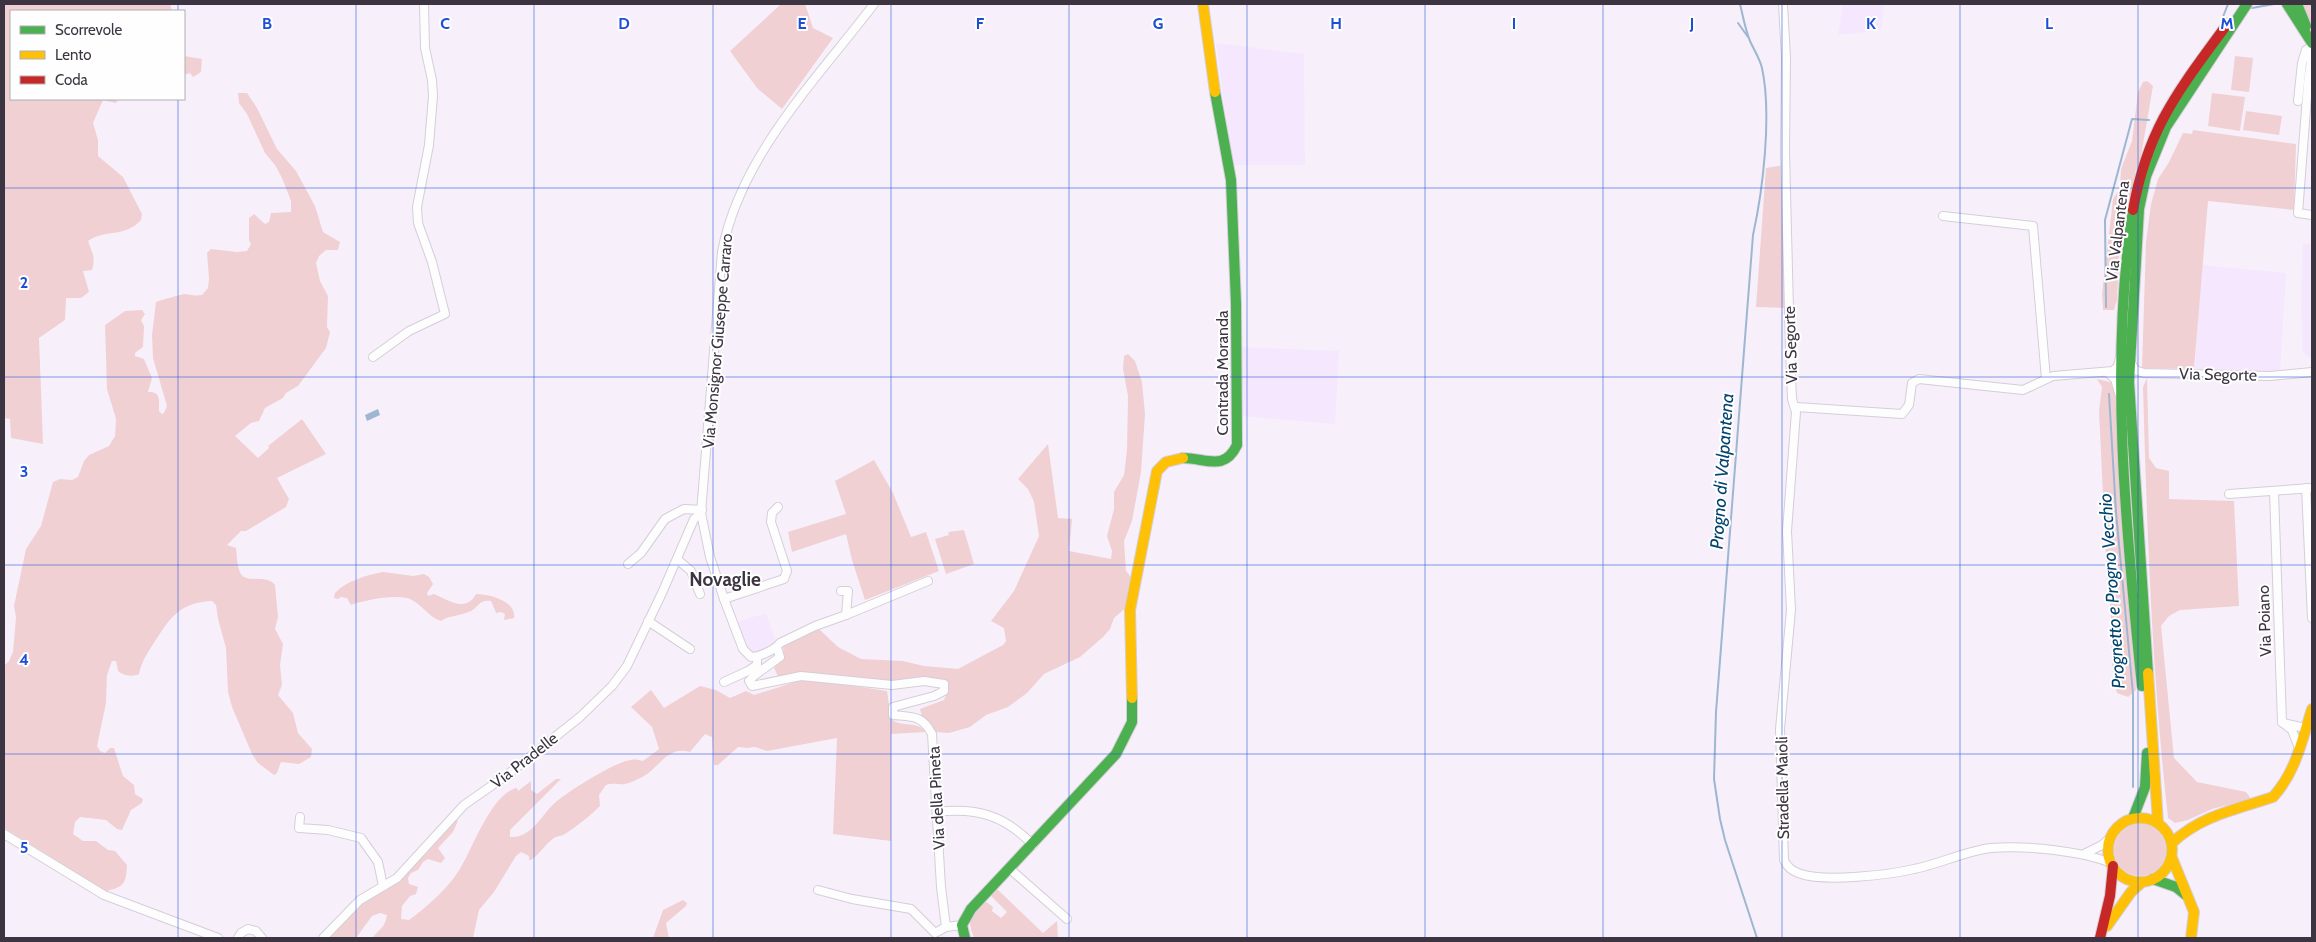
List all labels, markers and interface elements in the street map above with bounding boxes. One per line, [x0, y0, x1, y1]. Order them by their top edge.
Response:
legend [10, 10, 185, 100]
text: B [262, 14, 272, 33]
text: C [440, 14, 450, 33]
text: D [618, 14, 630, 33]
text: E [797, 14, 807, 33]
text: F [976, 14, 985, 33]
text: G [1153, 14, 1163, 33]
text: H [1330, 14, 1342, 33]
text: I [1512, 14, 1516, 33]
text: J [1689, 14, 1694, 33]
text: K [1866, 14, 1876, 33]
text: L [2045, 14, 2053, 33]
text: M [2220, 14, 2234, 33]
text: Scorrevole [55, 21, 123, 39]
text: Lento [55, 46, 92, 64]
text: Coda [55, 71, 89, 89]
street label: Via Valpantena [2102, 179, 2133, 282]
street label: Via Monsignor Giuseppe Carraro [699, 233, 736, 449]
text: 2 [20, 273, 28, 292]
street label: Via Segorte [1780, 306, 1801, 384]
street label: Contrada Moranda [1213, 310, 1232, 436]
street label: Via Segorte [2179, 364, 2257, 385]
water label: Progno di Valpantena [1706, 392, 1738, 550]
text: 3 [20, 462, 28, 481]
water label: Prognetto e Progno Vecchio [2094, 493, 2130, 689]
district label: Novaglie [689, 568, 761, 591]
street label: Via Poiano [2254, 585, 2275, 657]
text: 4 [19, 650, 29, 669]
street label: Via Pradelle [487, 728, 561, 792]
street label: Stradella Maioli [1772, 736, 1793, 840]
street label: Via della Pineta [924, 745, 949, 850]
text: 5 [20, 838, 28, 857]

